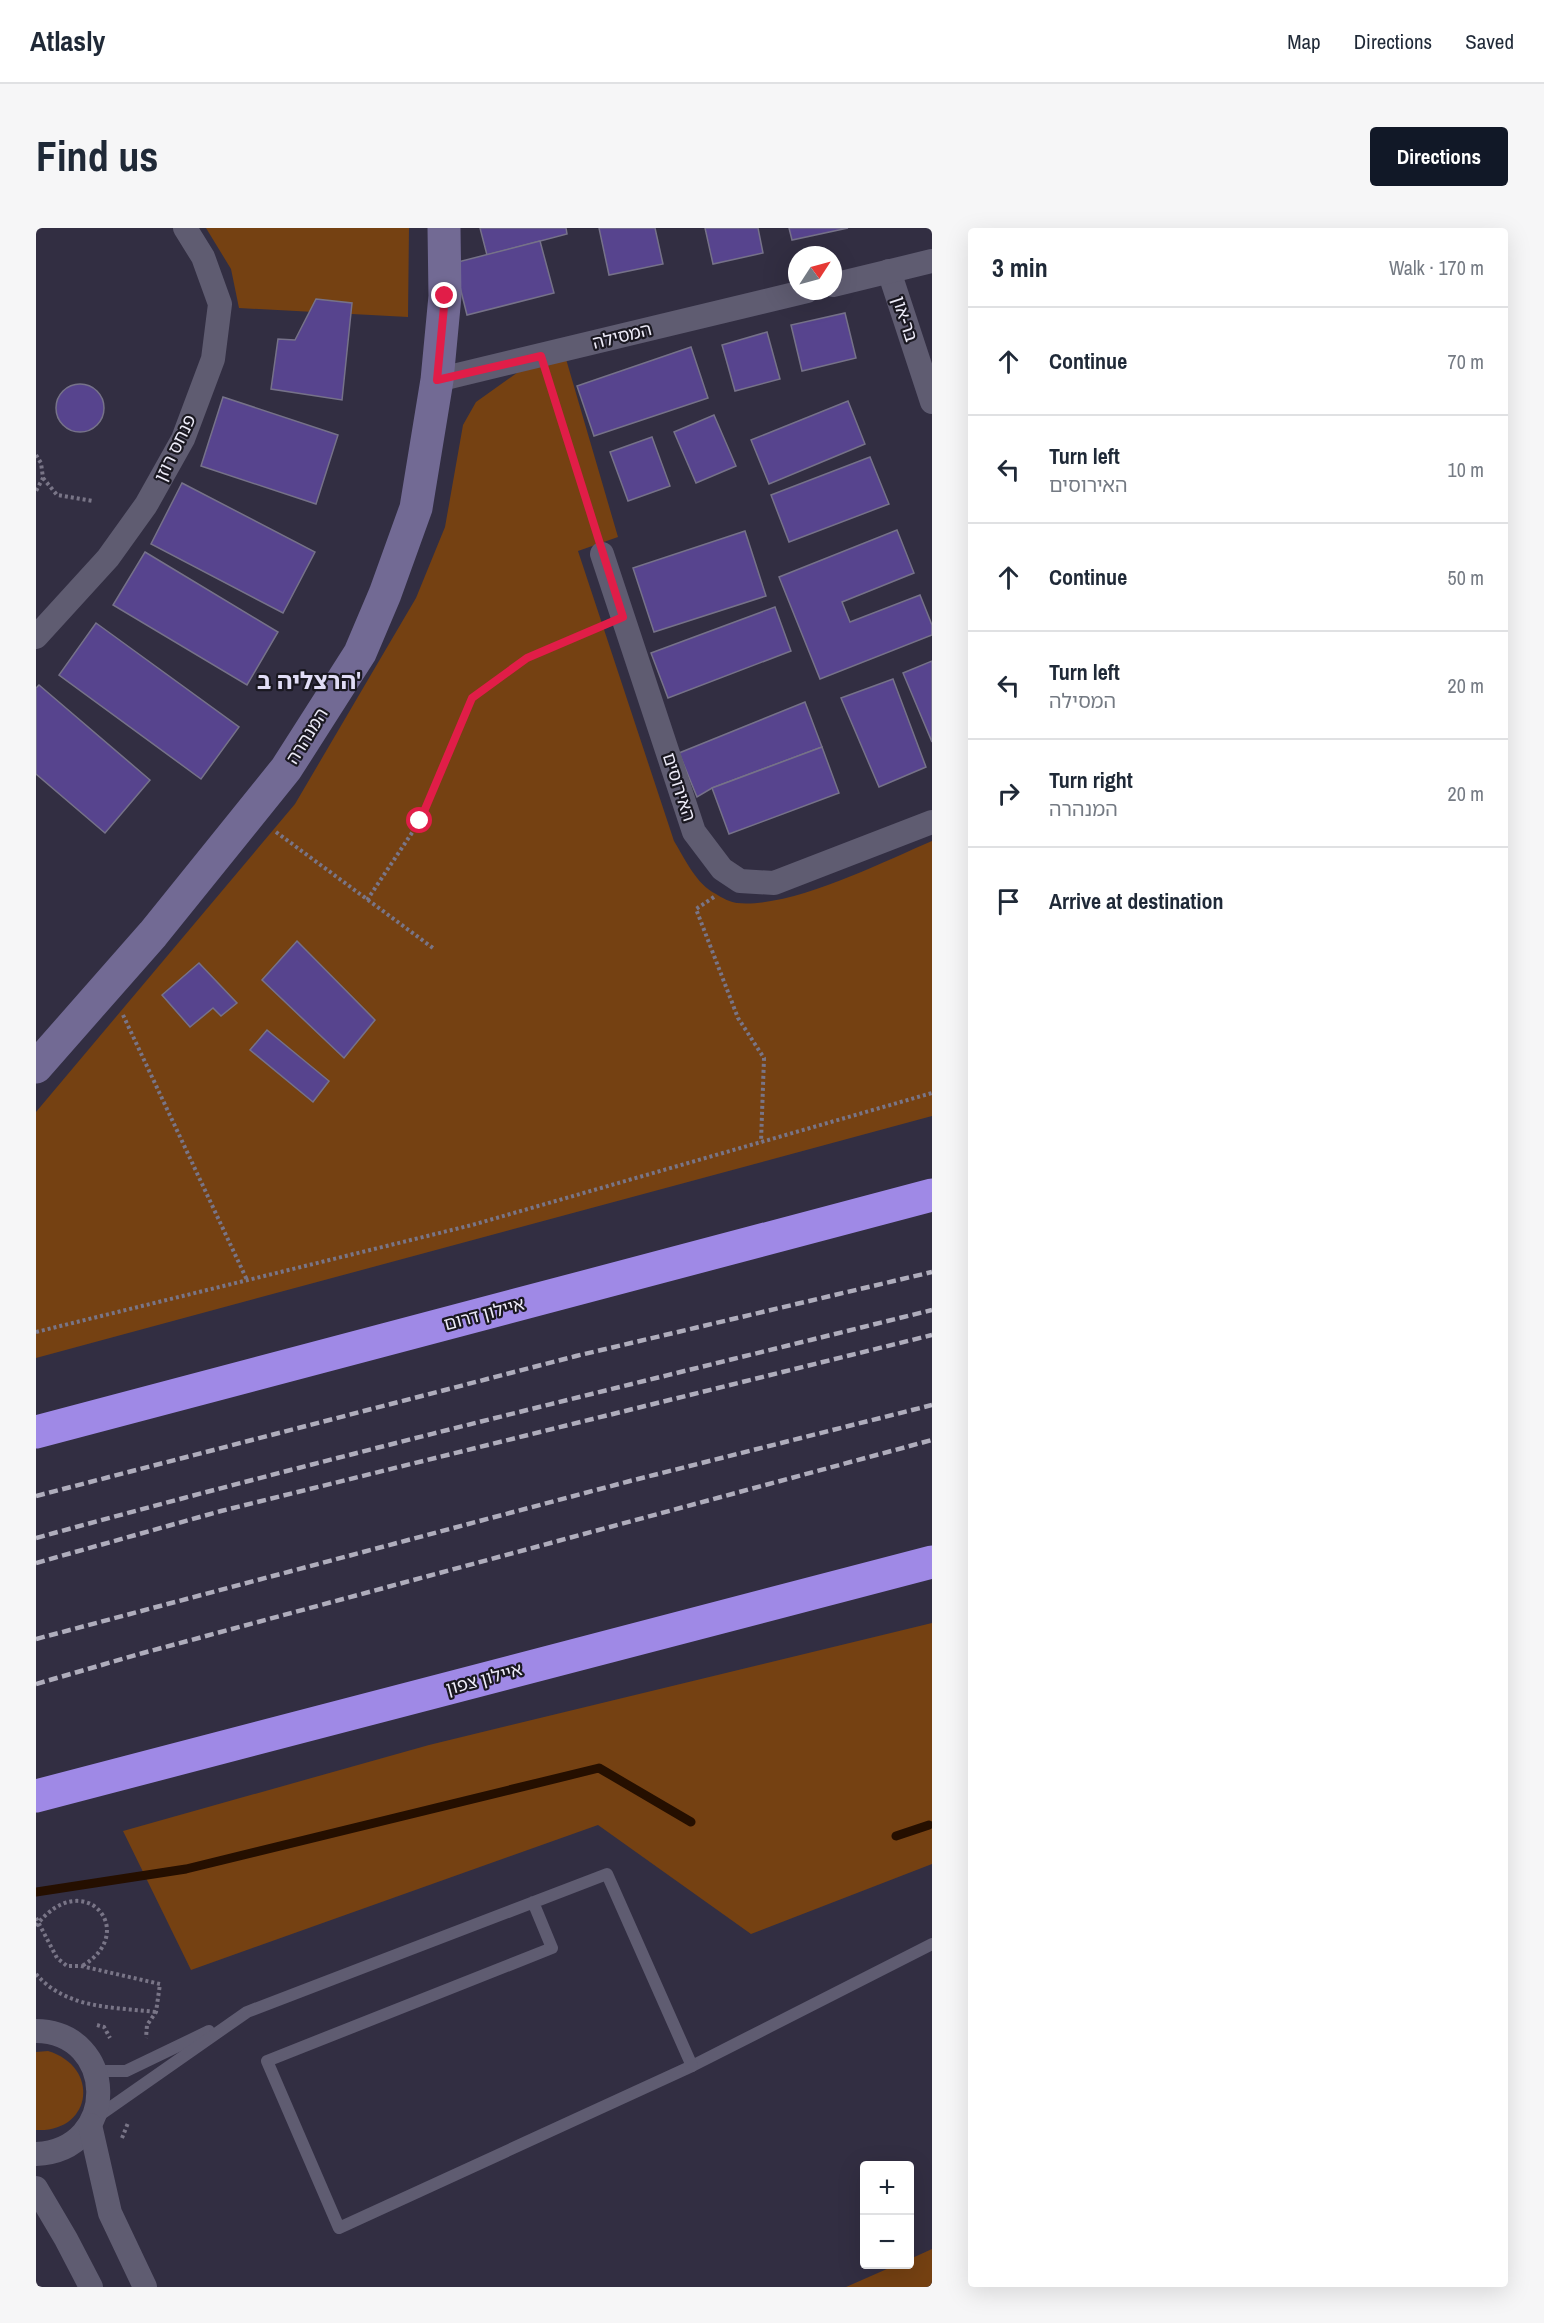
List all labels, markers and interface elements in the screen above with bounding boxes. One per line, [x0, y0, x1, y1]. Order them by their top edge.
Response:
text: Atlasly [30, 22, 105, 60]
text: Map [1287, 27, 1321, 56]
text: Directions [1354, 27, 1432, 56]
text: Saved [1465, 27, 1514, 56]
button: Directions [1370, 127, 1508, 186]
text: Find us [36, 128, 158, 184]
north arrow [788, 246, 842, 300]
text: 3 min [992, 250, 1048, 285]
text: Walk · 170 m [1389, 254, 1484, 281]
route end [431, 282, 457, 308]
street label: בר-און [886, 293, 925, 345]
street label: המסילה [590, 316, 654, 355]
icon: ahead [992, 345, 1025, 378]
text: Continue [1049, 346, 1127, 376]
text: 70 m [1448, 348, 1484, 375]
street label: פנחס רוזן [148, 410, 202, 486]
text: Turn left [1049, 441, 1120, 471]
icon: left [992, 453, 1025, 486]
text: 10 m [1448, 456, 1484, 483]
text: האירוסים [1049, 471, 1127, 498]
icon: ahead [992, 561, 1025, 594]
text: Continue [1049, 562, 1127, 592]
text: 50 m [1448, 564, 1484, 591]
text: Turn left [1049, 657, 1120, 687]
district label: הרצליה ב' [257, 664, 361, 696]
icon: left [992, 669, 1025, 702]
text: 20 m [1448, 672, 1484, 699]
text: המסילה [1049, 687, 1116, 714]
street label: המנהרה [280, 703, 334, 769]
street label: האירוסים [657, 749, 702, 824]
text: Turn right [1049, 765, 1133, 795]
icon: right [992, 777, 1025, 810]
text: 20 m [1448, 780, 1484, 807]
text: המנהרה [1049, 795, 1118, 822]
route start [406, 807, 432, 833]
icon: arrive [992, 885, 1025, 918]
text: Arrive at destination [1049, 886, 1223, 916]
street label: איילון דרום [441, 1291, 527, 1336]
street label: איילון צפון [443, 1656, 525, 1701]
map controls [860, 2161, 914, 2269]
button: + [860, 2161, 914, 2215]
button: − [860, 2215, 914, 2269]

